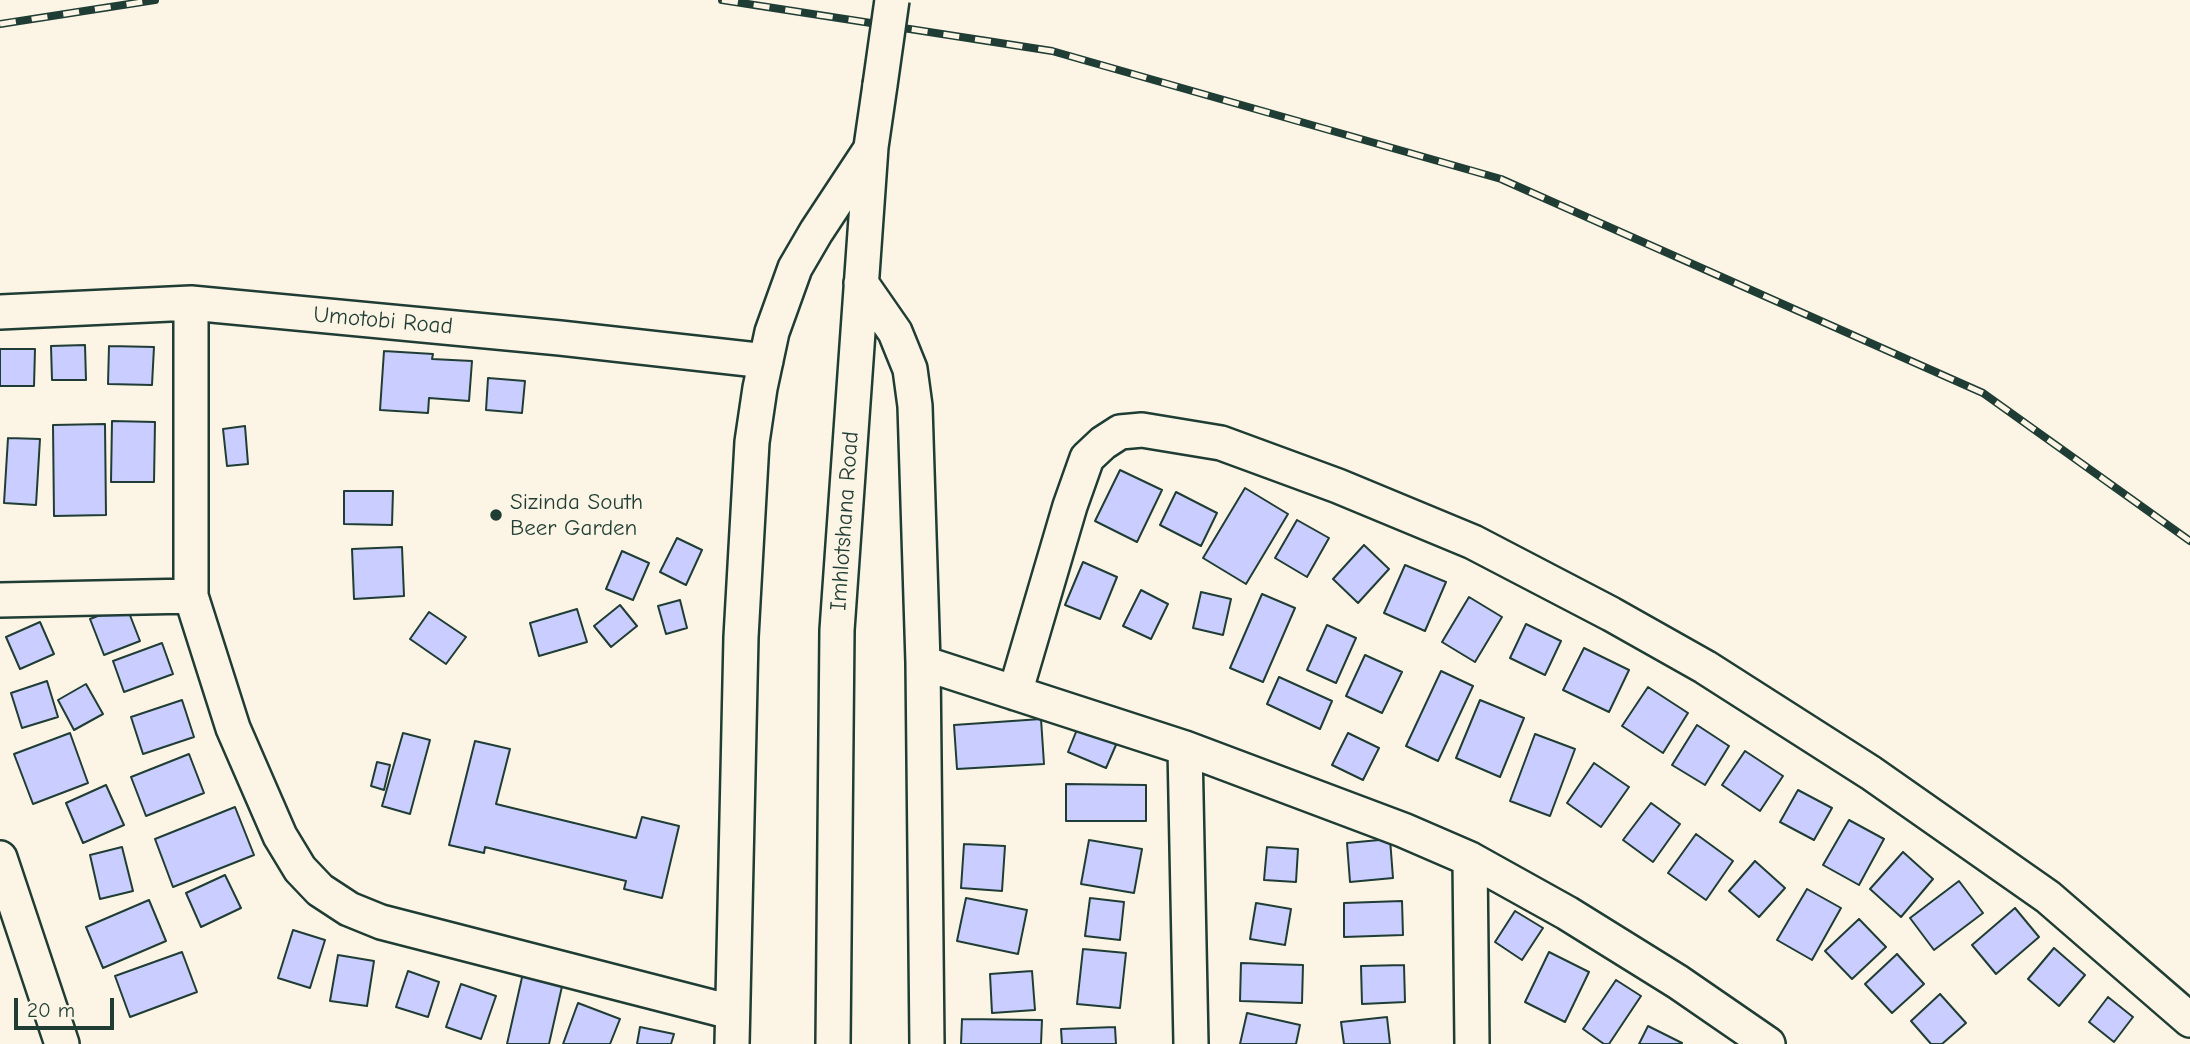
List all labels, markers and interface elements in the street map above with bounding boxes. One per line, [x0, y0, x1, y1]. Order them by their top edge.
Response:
street label: Umotobi Road [312, 301, 454, 341]
street label: Imhlotshana Road [825, 430, 865, 612]
place label: Sizinda South Beer Garden [510, 488, 643, 542]
marker: Sizinda South Beer Garden [488, 507, 504, 523]
scale bar [18, 984, 117, 1028]
text: 20 m [27, 998, 75, 1022]

